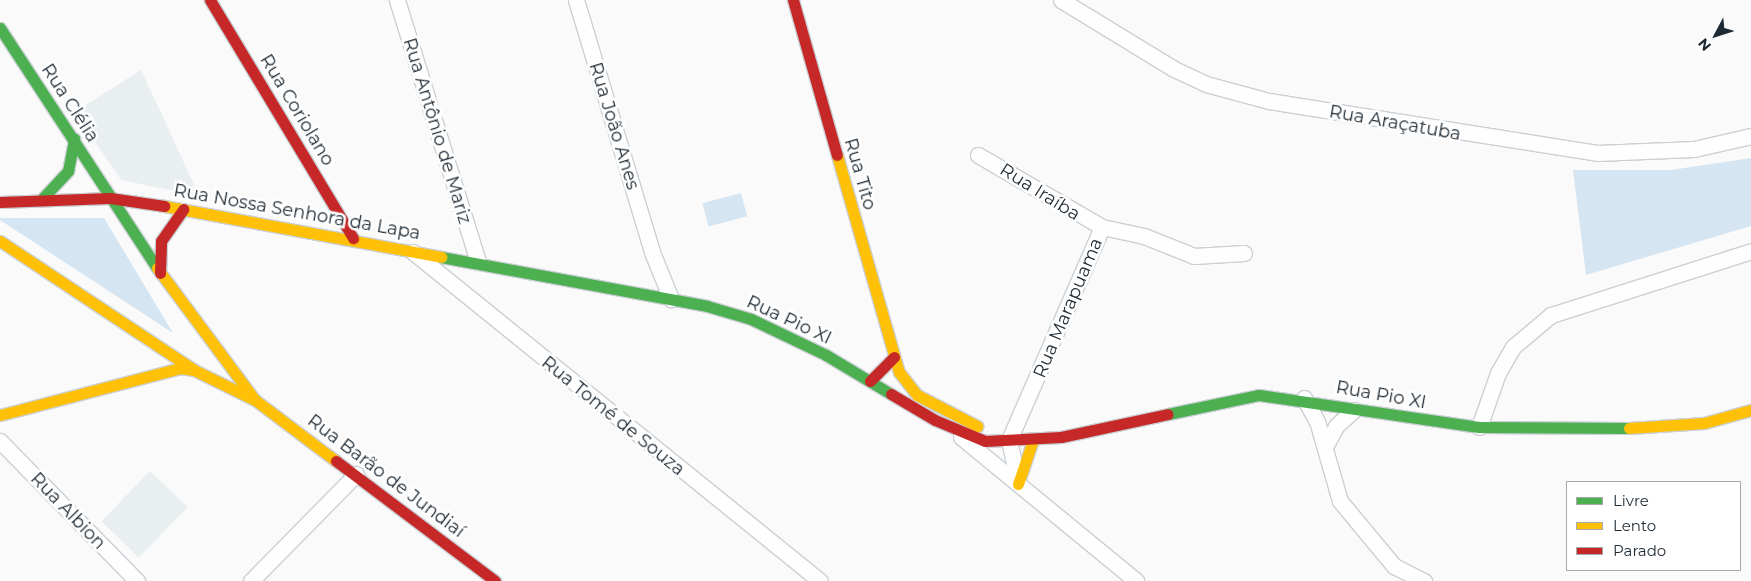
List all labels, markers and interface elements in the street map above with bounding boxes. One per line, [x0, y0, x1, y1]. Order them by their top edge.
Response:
north arrow [1691, 10, 1741, 60]
street label: Rua Antônio de Mariz [398, 35, 476, 227]
text: N [1694, 35, 1715, 55]
street label: Rua Coriolano [255, 50, 339, 170]
street label: Rua Clélia [37, 60, 103, 146]
street label: Rua João Anes [584, 60, 644, 192]
street label: Rua Araçatuba [1327, 101, 1463, 145]
street label: Rua Tito [839, 136, 881, 212]
street label: Rua Iraíba [996, 159, 1084, 225]
street label: Rua Nossa Senhora da Lapa [172, 180, 422, 244]
street label: Rua Marapuama [1029, 235, 1107, 381]
street label: Rua Pio XI [743, 291, 835, 349]
street label: Rua Tomé de Souza [537, 352, 689, 480]
street label: Rua Pio XI [1334, 376, 1428, 414]
street label: Rua Barão de Jundiaí [303, 410, 469, 542]
street label: Rua Albion [26, 468, 110, 554]
legend [1566, 481, 1741, 571]
text: Livre [1613, 491, 1649, 510]
text: Lento [1613, 516, 1656, 535]
text: Parado [1613, 541, 1666, 560]

